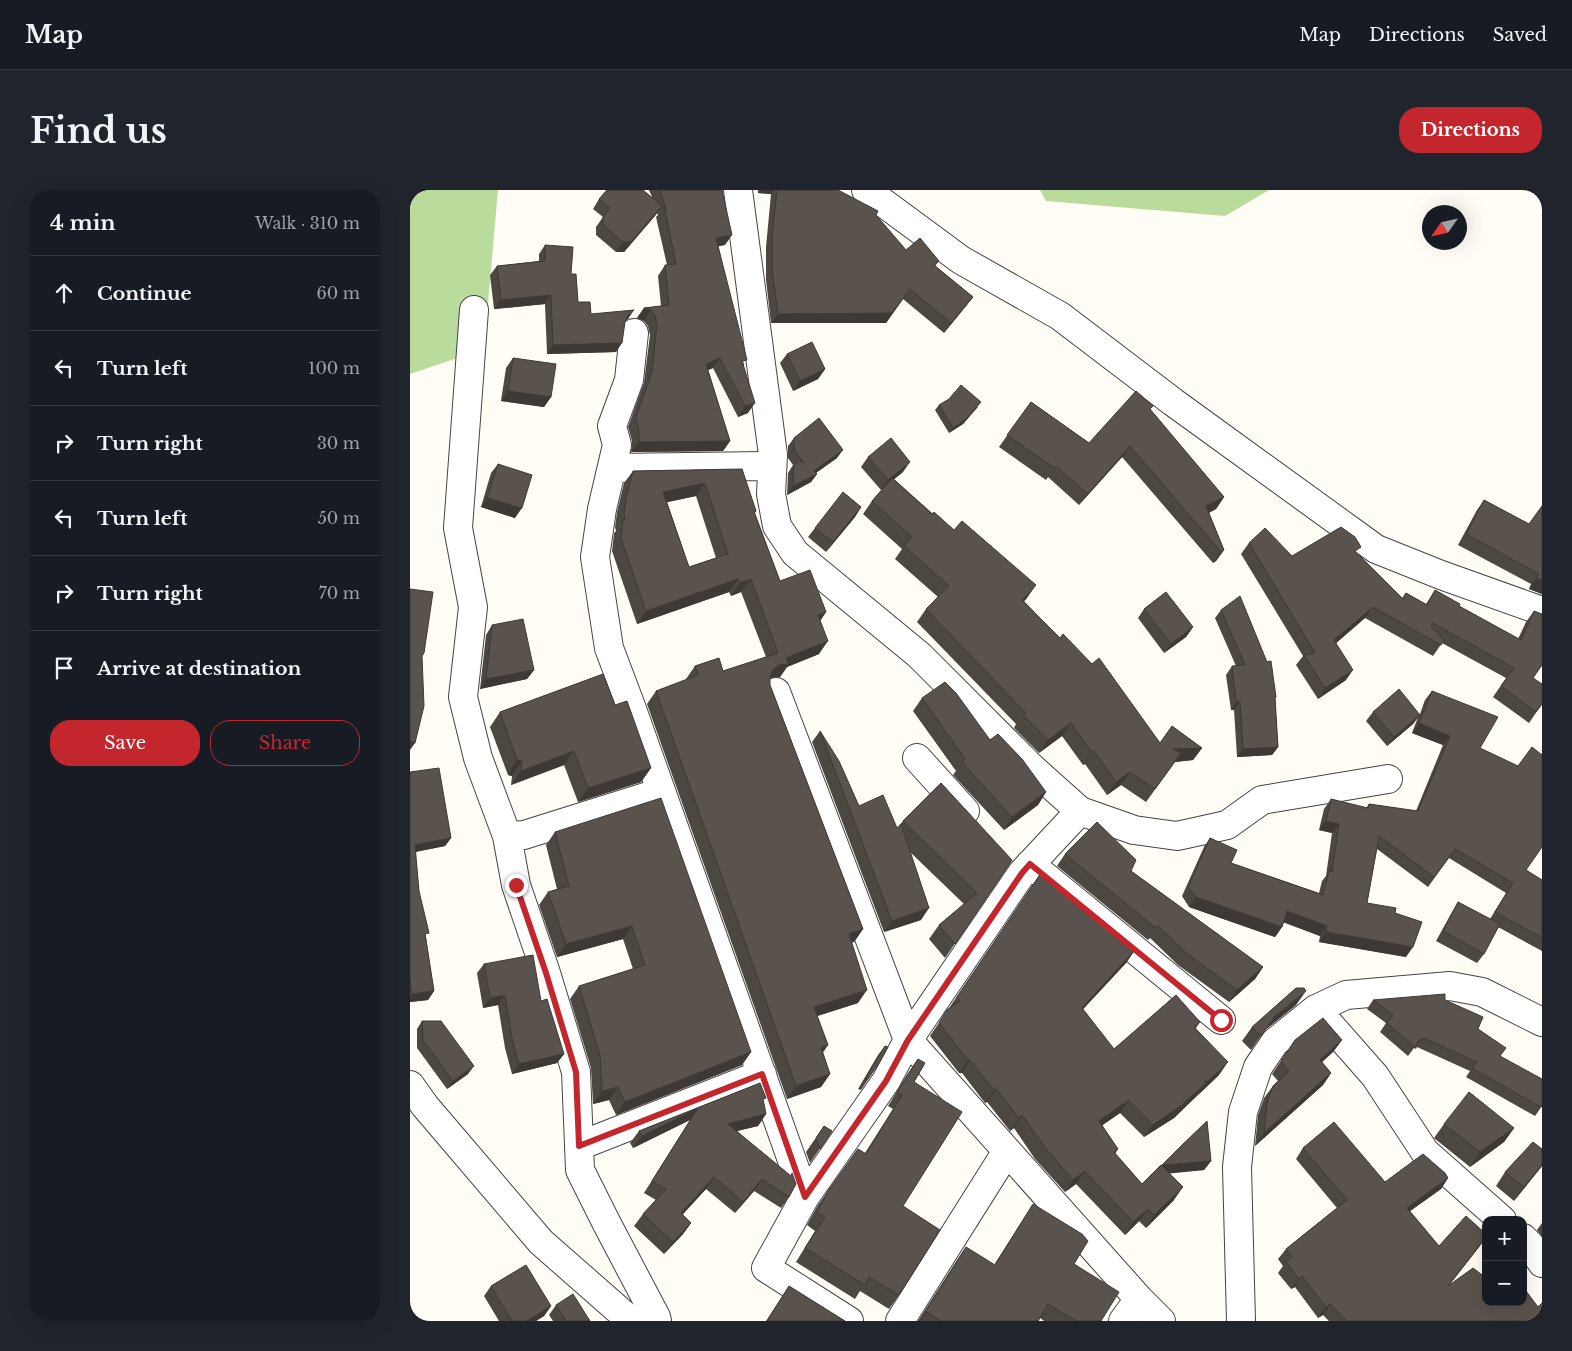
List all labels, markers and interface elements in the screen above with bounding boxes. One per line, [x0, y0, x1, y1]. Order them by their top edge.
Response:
text: Map [25, 20, 83, 49]
text: Map [1299, 24, 1341, 46]
text: Directions [1369, 24, 1465, 46]
text: Saved [1493, 24, 1547, 46]
button: Directions [1399, 107, 1542, 153]
text: Find us [30, 109, 167, 152]
north arrow [1422, 205, 1467, 250]
text: 4 min [50, 210, 116, 236]
text: Walk · 310 m [255, 213, 360, 233]
icon: ahead [50, 279, 78, 307]
text: Continue [97, 282, 192, 305]
text: 60 m [317, 283, 360, 303]
icon: left [50, 354, 78, 382]
text: Turn left [97, 357, 188, 380]
text: 100 m [308, 358, 360, 378]
icon: right [50, 429, 78, 457]
text: Turn right [97, 432, 203, 455]
text: 30 m [317, 433, 360, 453]
icon: left [50, 504, 78, 532]
text: Turn left [97, 507, 188, 530]
text: 50 m [318, 508, 360, 528]
icon: right [50, 579, 78, 607]
text: Turn right [97, 582, 203, 605]
text: 70 m [319, 583, 360, 603]
icon: arrive [50, 654, 78, 682]
text: Arrive at destination [97, 657, 301, 680]
button: Save [50, 720, 200, 766]
button: Share [210, 720, 360, 766]
route end [505, 874, 528, 897]
route start [1210, 1009, 1233, 1032]
map controls [1482, 1216, 1527, 1306]
button: + [1482, 1216, 1527, 1261]
button: − [1482, 1261, 1527, 1306]

